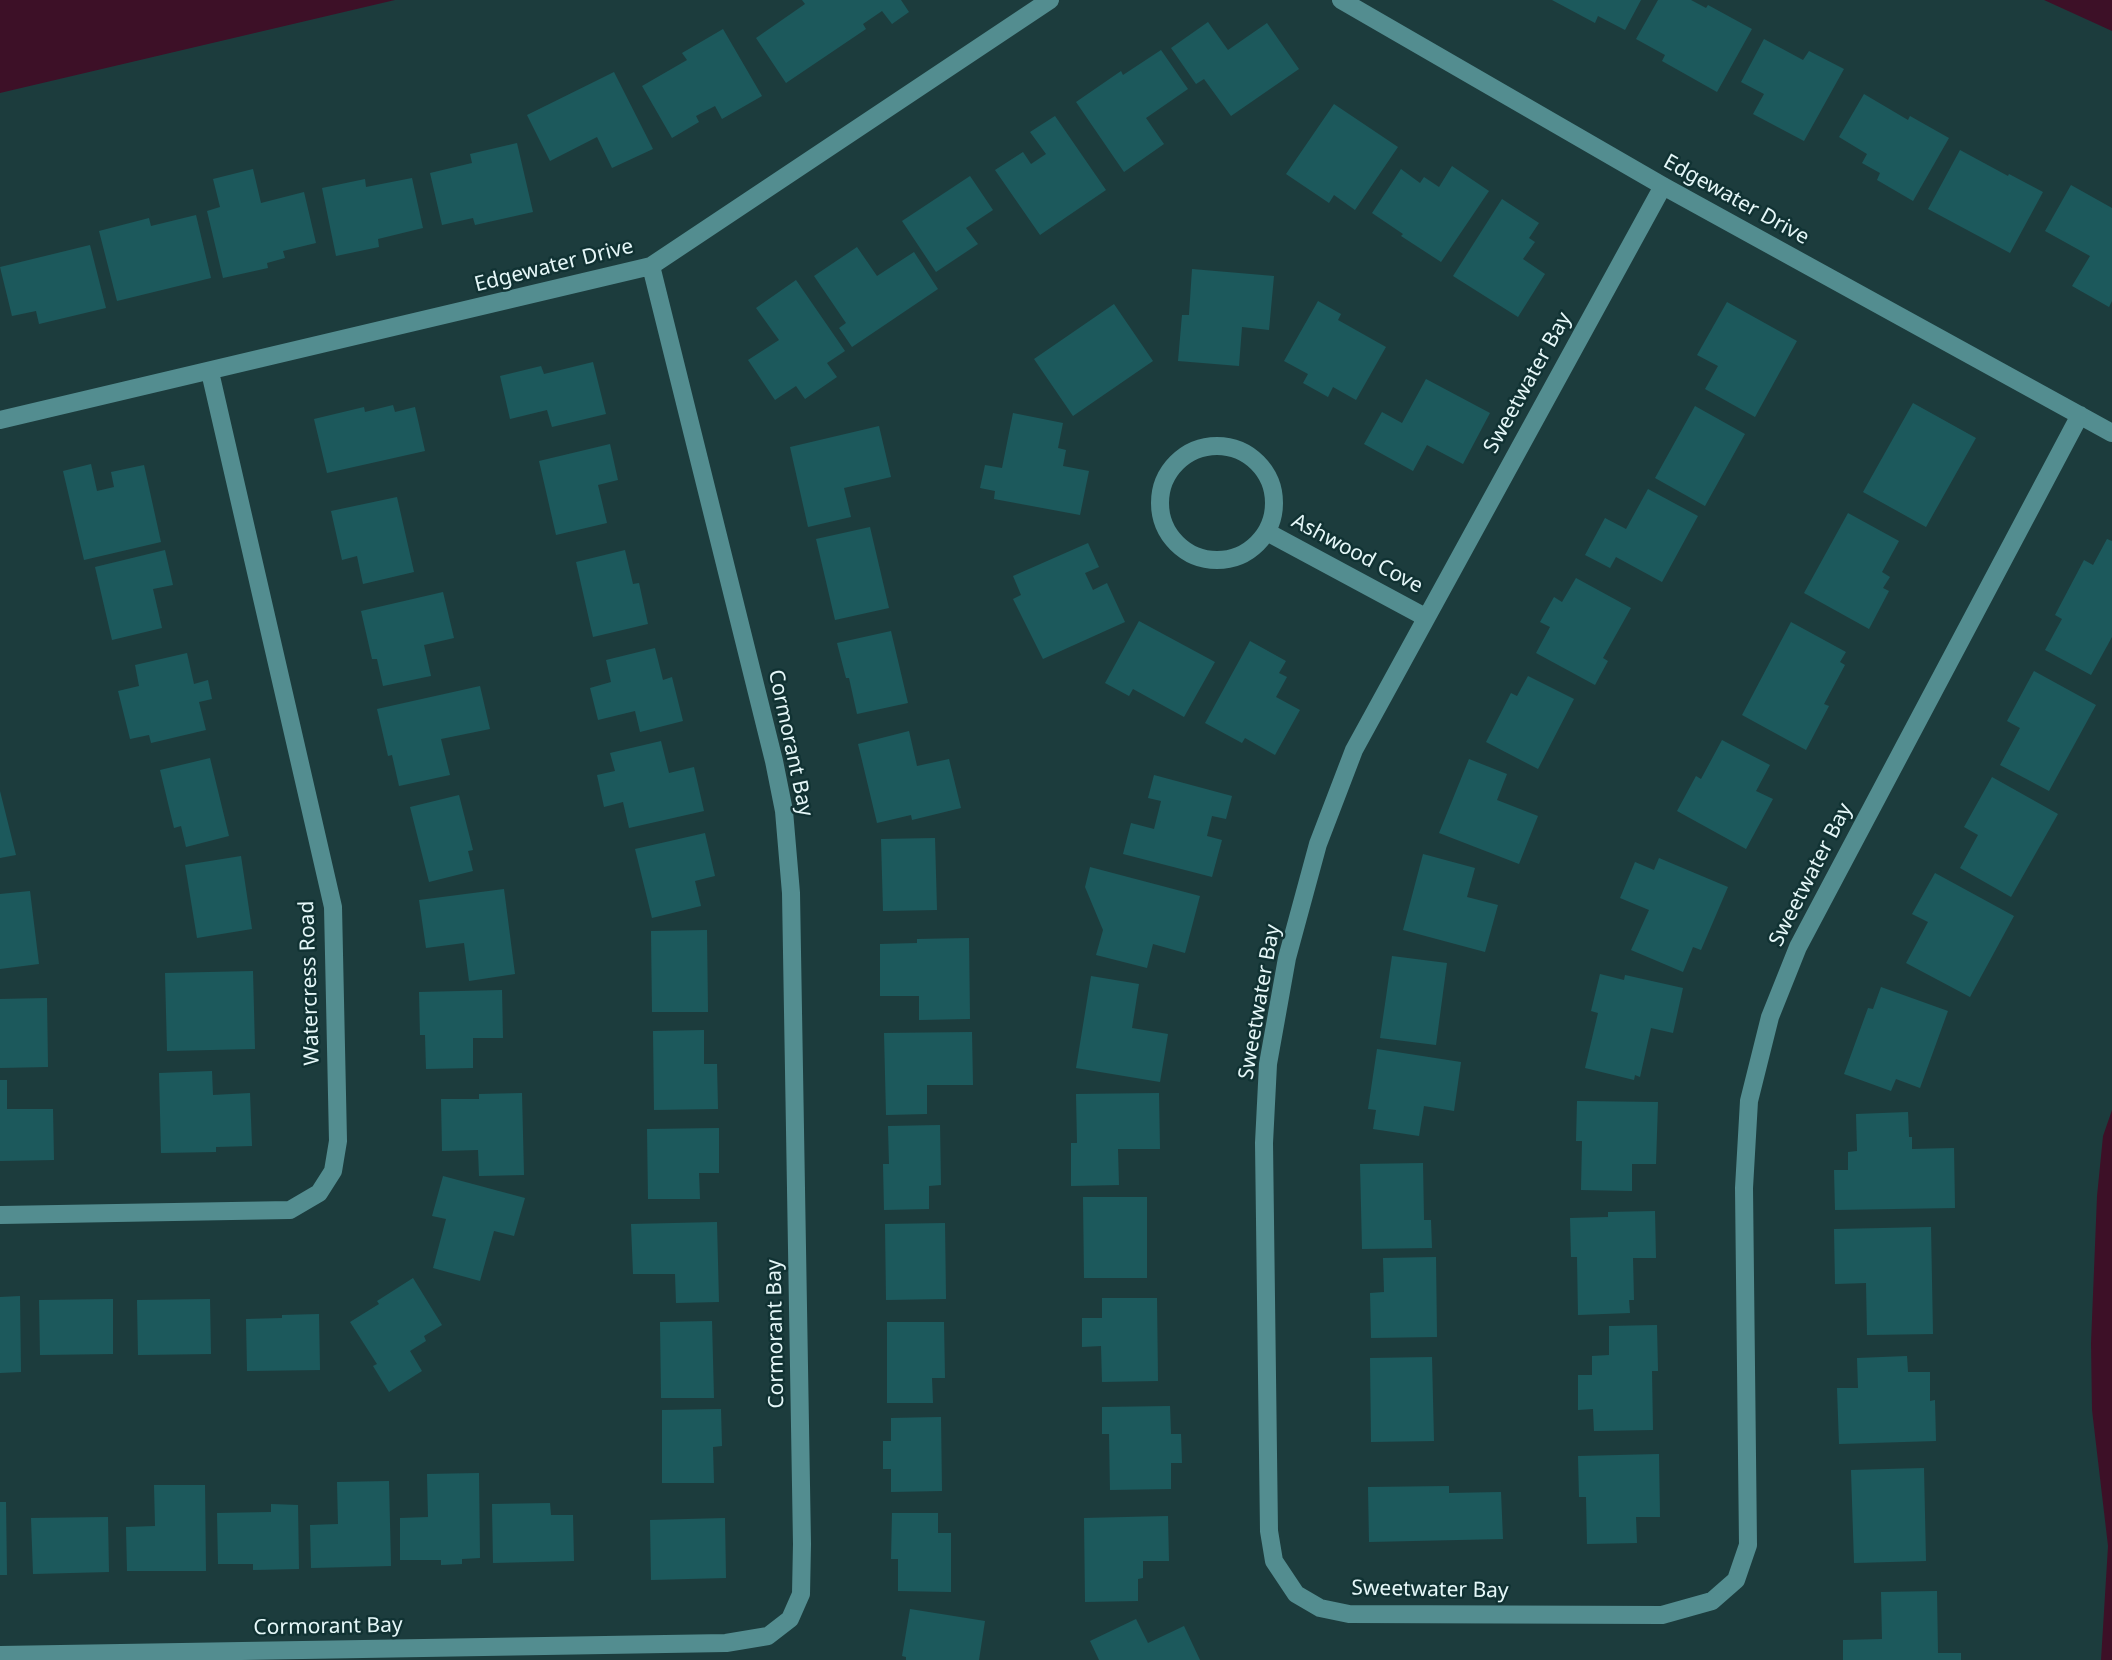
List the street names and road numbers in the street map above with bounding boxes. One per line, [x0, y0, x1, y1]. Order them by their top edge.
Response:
street label: Edgewater Drive [1659, 150, 1813, 250]
street label: Edgewater Drive [472, 234, 636, 298]
street label: Sweetwater Bay [1479, 308, 1577, 458]
street label: Ashwood Cove [1287, 509, 1427, 599]
street label: Cormorant Bay [762, 667, 818, 819]
street label: Sweetwater Bay [1764, 799, 1858, 951]
street label: Watercress Road [295, 900, 325, 1066]
street label: Sweetwater Bay [1234, 922, 1286, 1082]
street label: Cormorant Bay [762, 1259, 790, 1409]
street label: Sweetwater Bay [1351, 1576, 1509, 1604]
street label: Cormorant Bay [253, 1613, 403, 1641]

